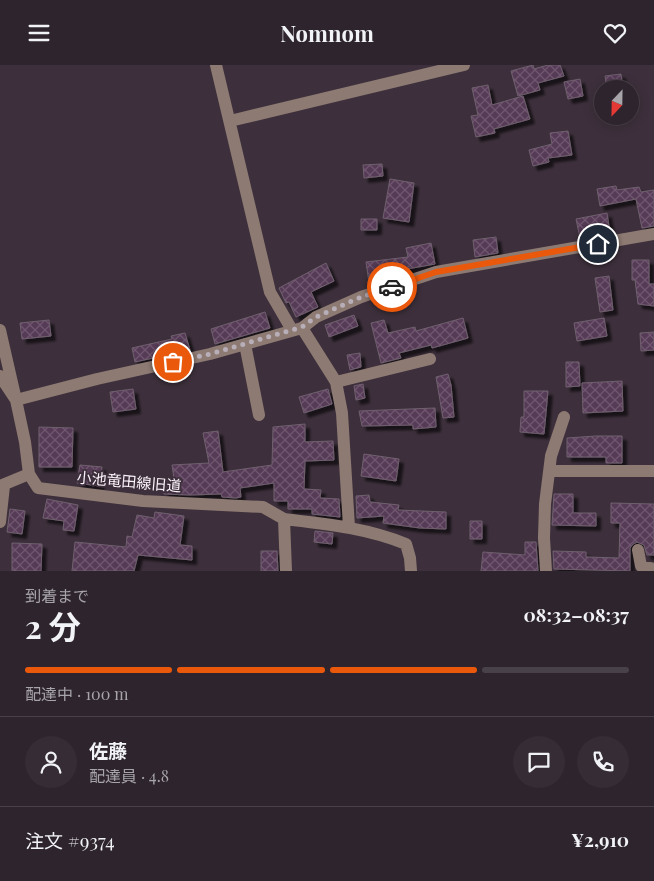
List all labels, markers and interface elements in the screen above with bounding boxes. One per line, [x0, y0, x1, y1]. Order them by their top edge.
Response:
text: Nomnom [280, 18, 374, 48]
icon: menu [25, 19, 53, 47]
icon: heart [601, 19, 629, 47]
north arrow [594, 80, 639, 125]
map controls [594, 80, 639, 125]
pin [577, 223, 619, 265]
icon: home [584, 230, 612, 258]
courier [367, 262, 417, 312]
icon: car [378, 273, 406, 301]
pin [152, 341, 194, 383]
icon: bag [159, 348, 187, 376]
street label: 小池竜田線旧道 [76, 466, 182, 496]
text: 到着まで [25, 585, 89, 606]
text: 08:32–08:37 [524, 601, 629, 627]
text: 2 分 [25, 604, 81, 647]
text: 配達中 · 100 m [25, 683, 129, 704]
button: person [25, 736, 77, 788]
button: chat [513, 736, 565, 788]
button: phone [577, 736, 629, 788]
text: 佐藤 [89, 737, 127, 763]
text: 配達員 · 4.8 [89, 765, 169, 786]
text: ¥2,910 [571, 826, 629, 852]
text: 注文 #9374 [25, 827, 115, 853]

